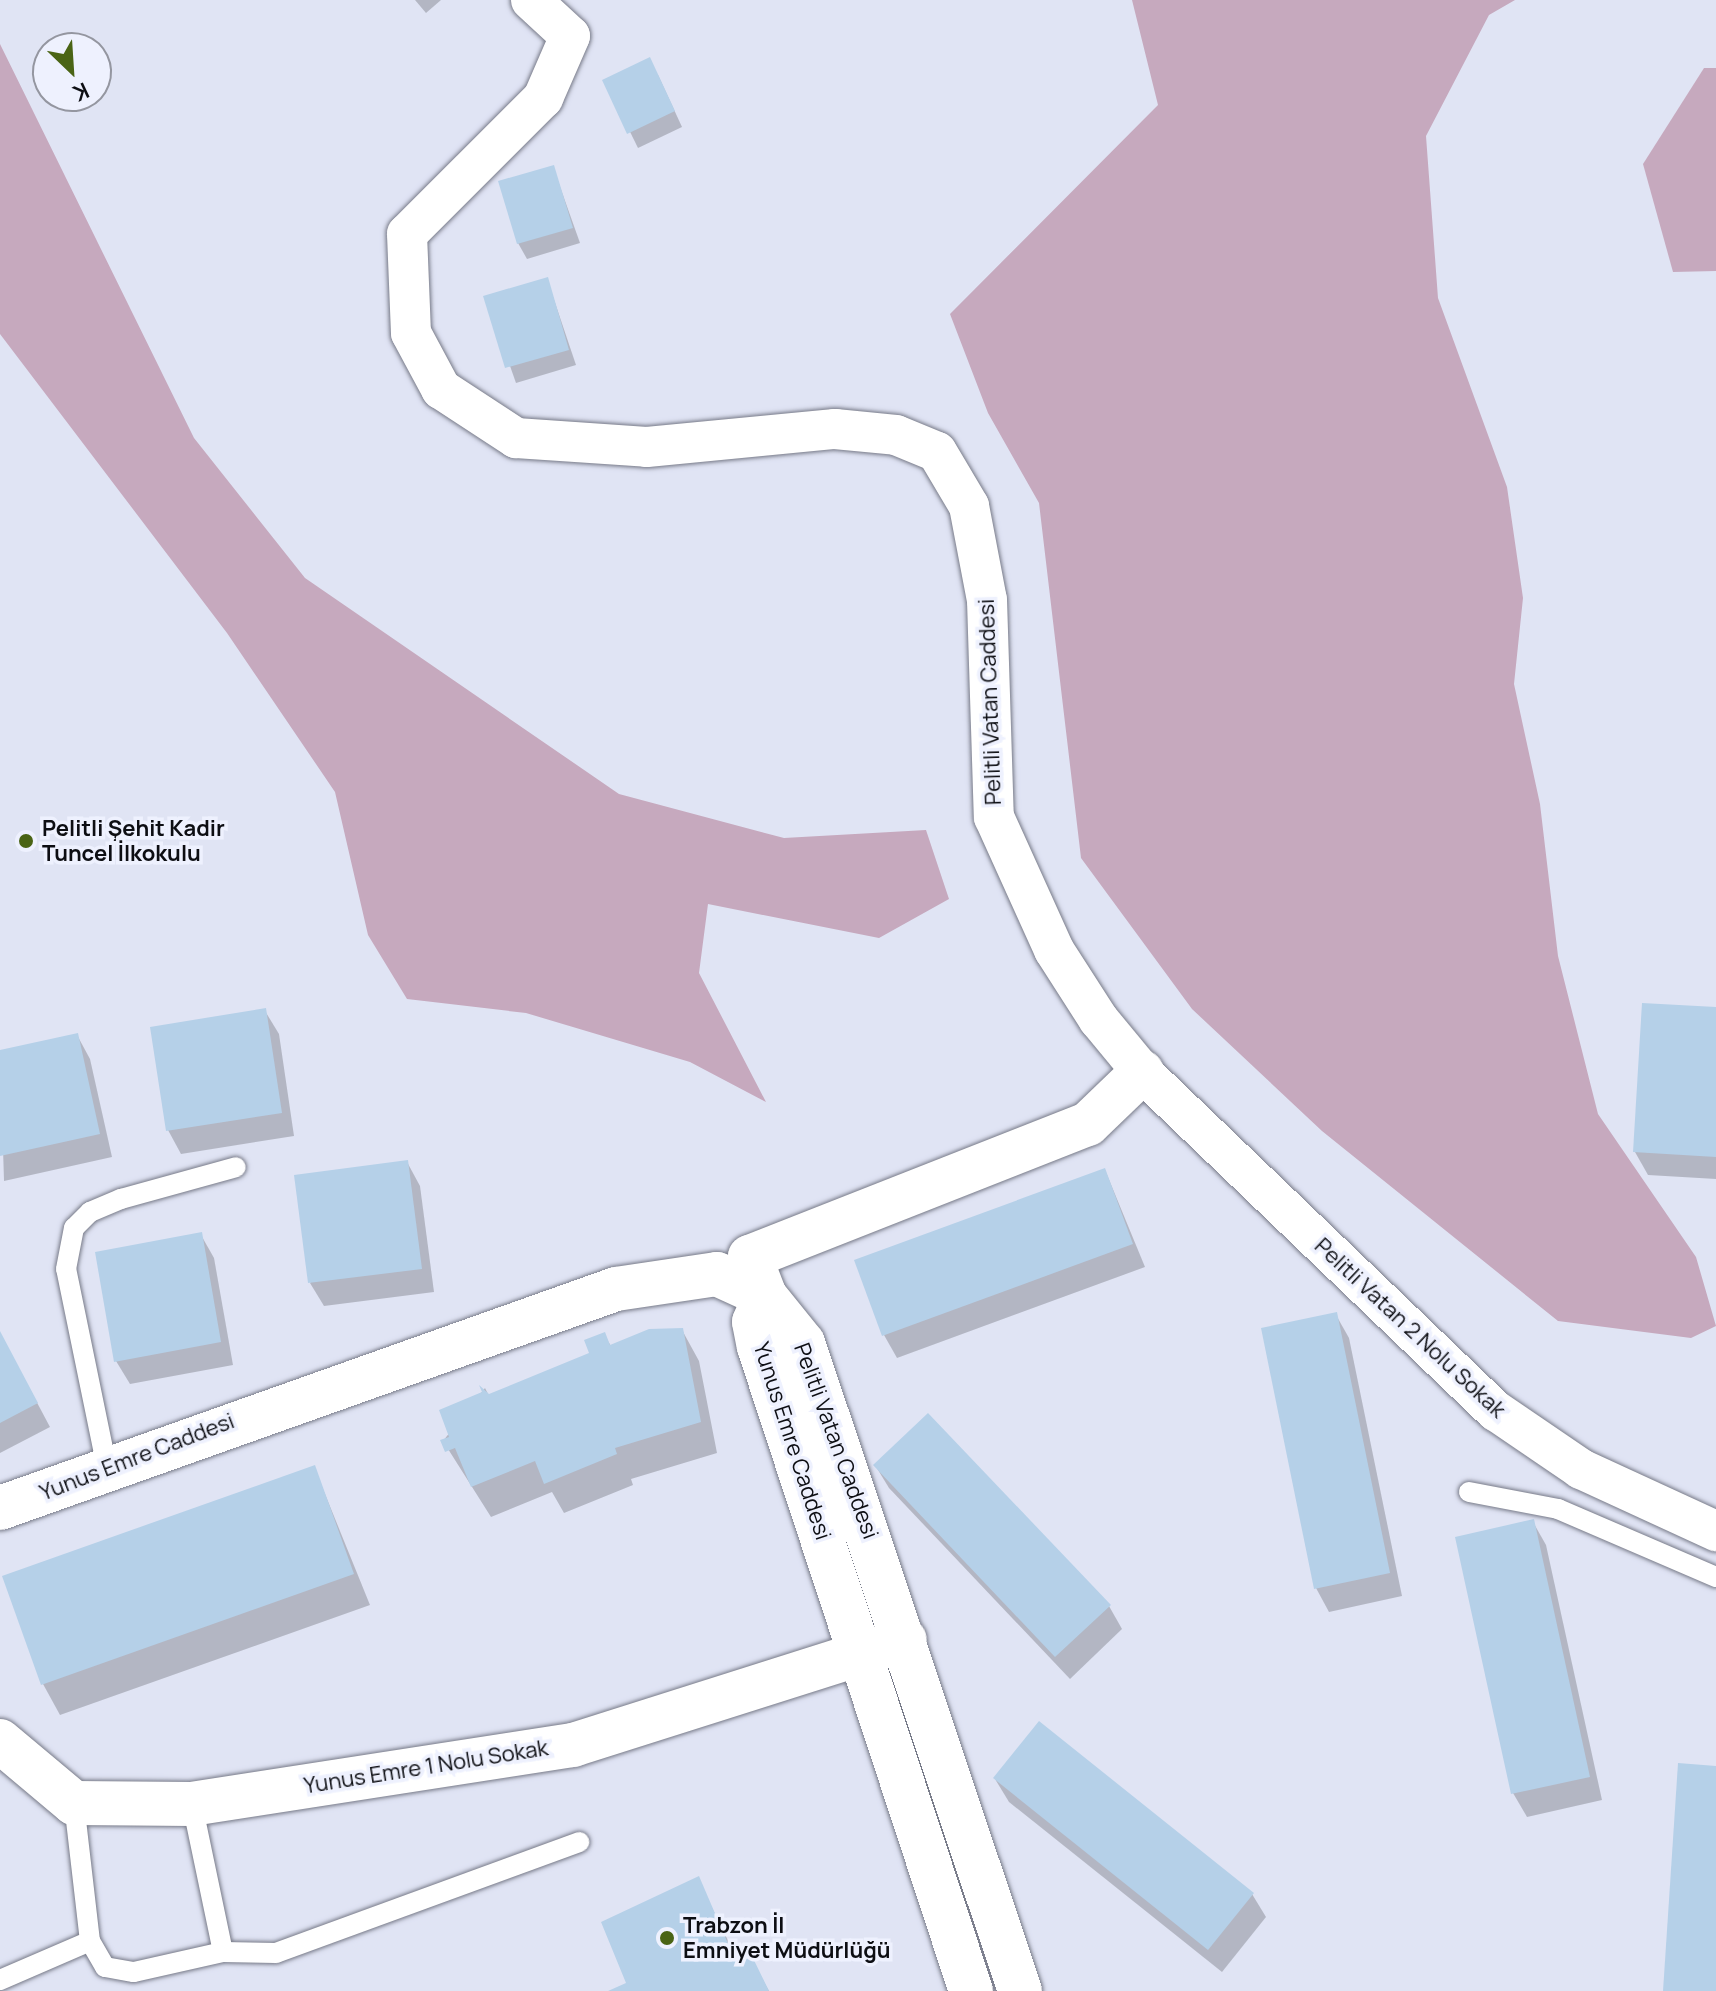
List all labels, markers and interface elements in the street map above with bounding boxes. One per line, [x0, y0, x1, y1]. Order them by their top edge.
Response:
north arrow [32, 32, 112, 112]
text: K [69, 75, 94, 109]
street label: Pelitli Vatan Caddesi [973, 598, 1007, 806]
place label: Pelitli Şehit Kadir Tuncel İlkokulu [42, 815, 225, 866]
marker: Pelitli Şehit Kadir Tuncel İlkokulu [17, 832, 35, 850]
street label: Pelitli Vatan 2 Nolu Sokak [1309, 1233, 1511, 1423]
street label: Yunus Emre Caddesi [748, 1339, 836, 1543]
street label: Pelitli Vatan Caddesi [788, 1340, 884, 1542]
street label: Yunus Emre Caddesi [36, 1408, 238, 1506]
street label: Yunus Emre 1 Nolu Sokak [302, 1735, 550, 1799]
place label: Trabzon İl Emniyet Müdürlüğü [683, 1912, 891, 1964]
marker: Trabzon İl Emniyet Müdürlüğü [658, 1929, 676, 1947]

